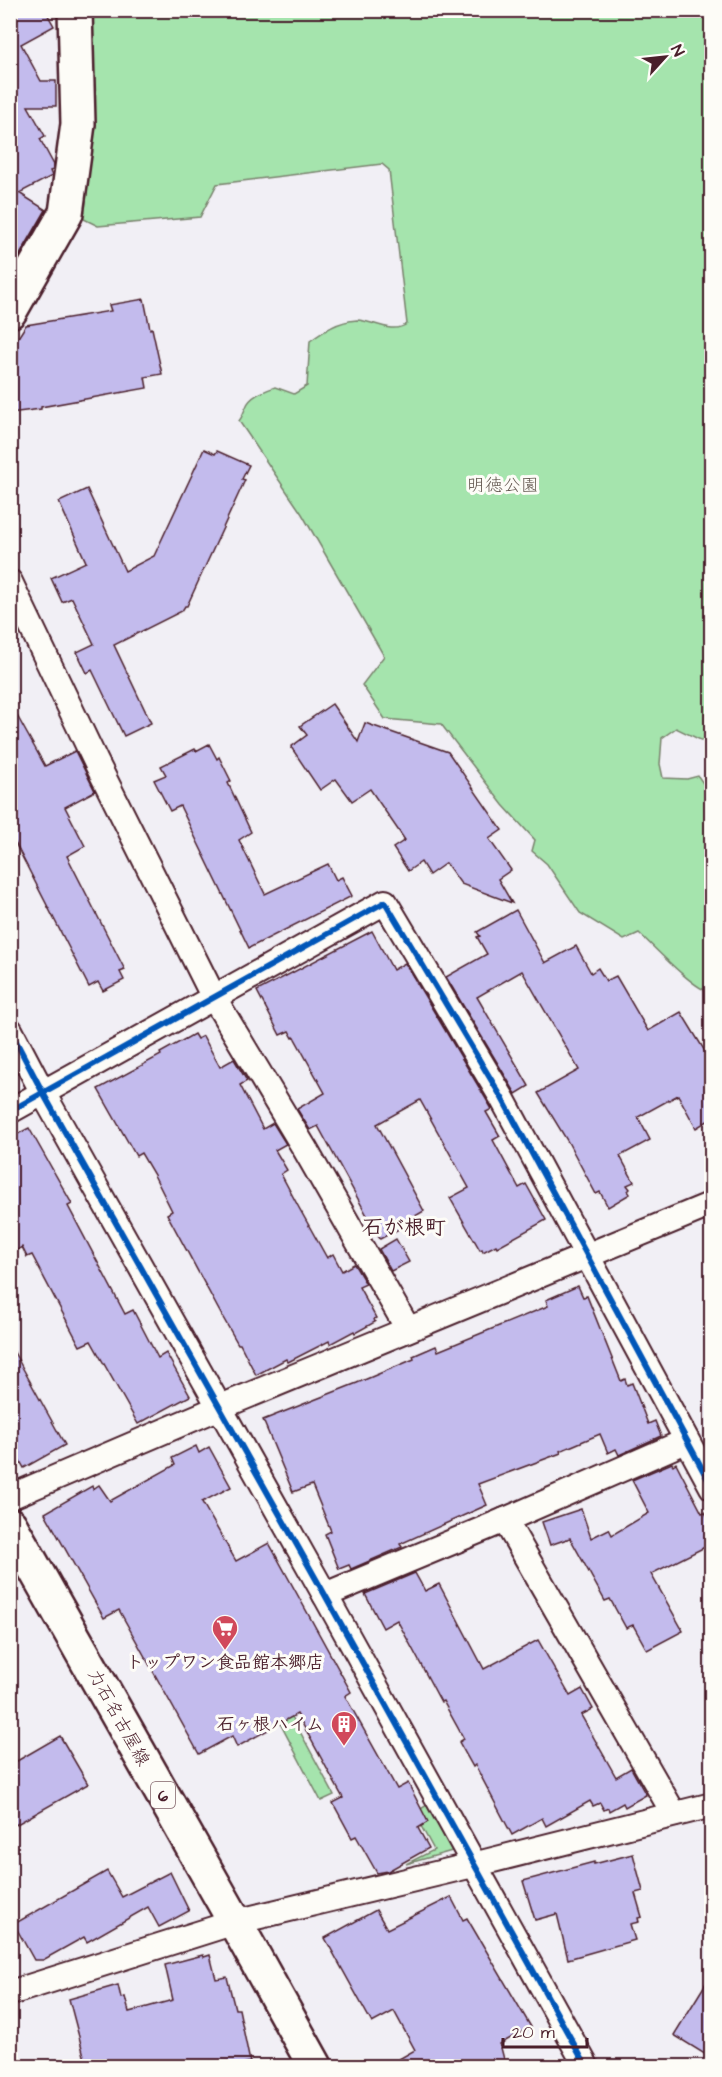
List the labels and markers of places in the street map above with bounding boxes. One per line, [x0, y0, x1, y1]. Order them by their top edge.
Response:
supermarket icon: トップワン食品館本郷店 [210, 1613, 240, 1651]
place label: トップワン食品館本郷店 [126, 1650, 324, 1675]
building icon: 石ヶ根ハイム [329, 1709, 359, 1747]
place label: 石ヶ根ハイム [217, 1712, 324, 1737]

